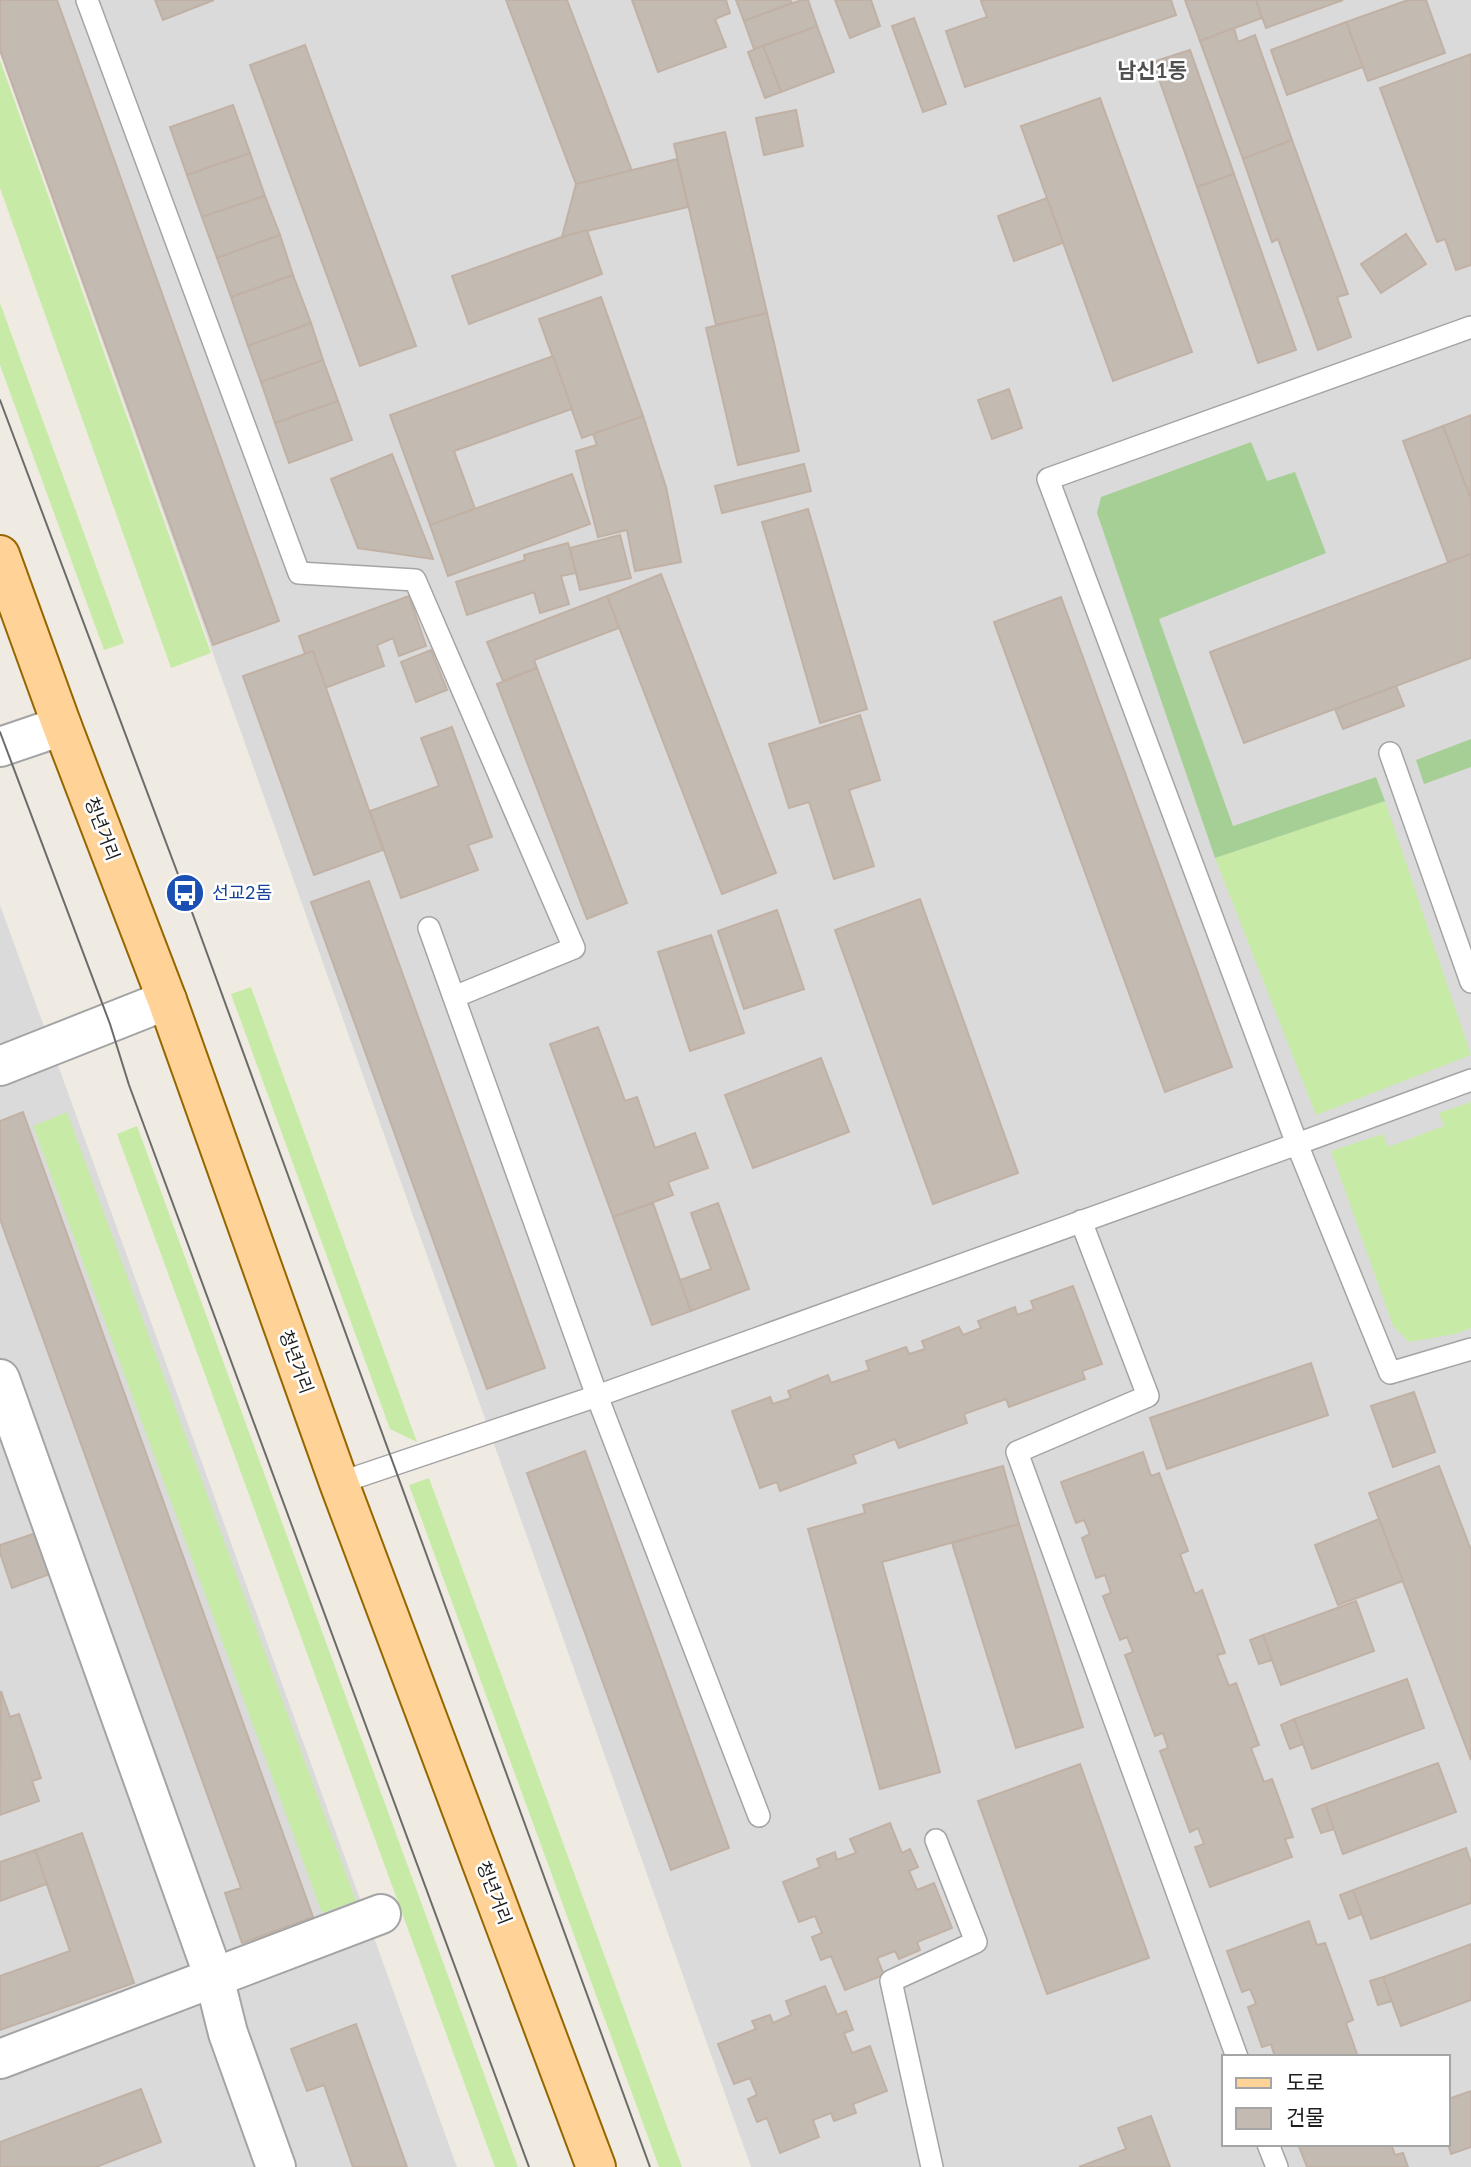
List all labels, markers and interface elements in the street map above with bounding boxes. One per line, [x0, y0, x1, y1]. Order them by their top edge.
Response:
district label: 남신1동 [1117, 57, 1187, 82]
street label: 청년거리 [81, 794, 125, 864]
bus stop icon: 선교2돔 [164, 872, 206, 914]
place label: 선교2돔 [212, 881, 272, 903]
street label: 청년거리 [275, 1327, 319, 1397]
street label: 청년거리 [473, 1858, 517, 1928]
legend [1222, 2055, 1450, 2146]
text: 도로 [1286, 2069, 1325, 2094]
text: 건물 [1286, 2104, 1325, 2129]

